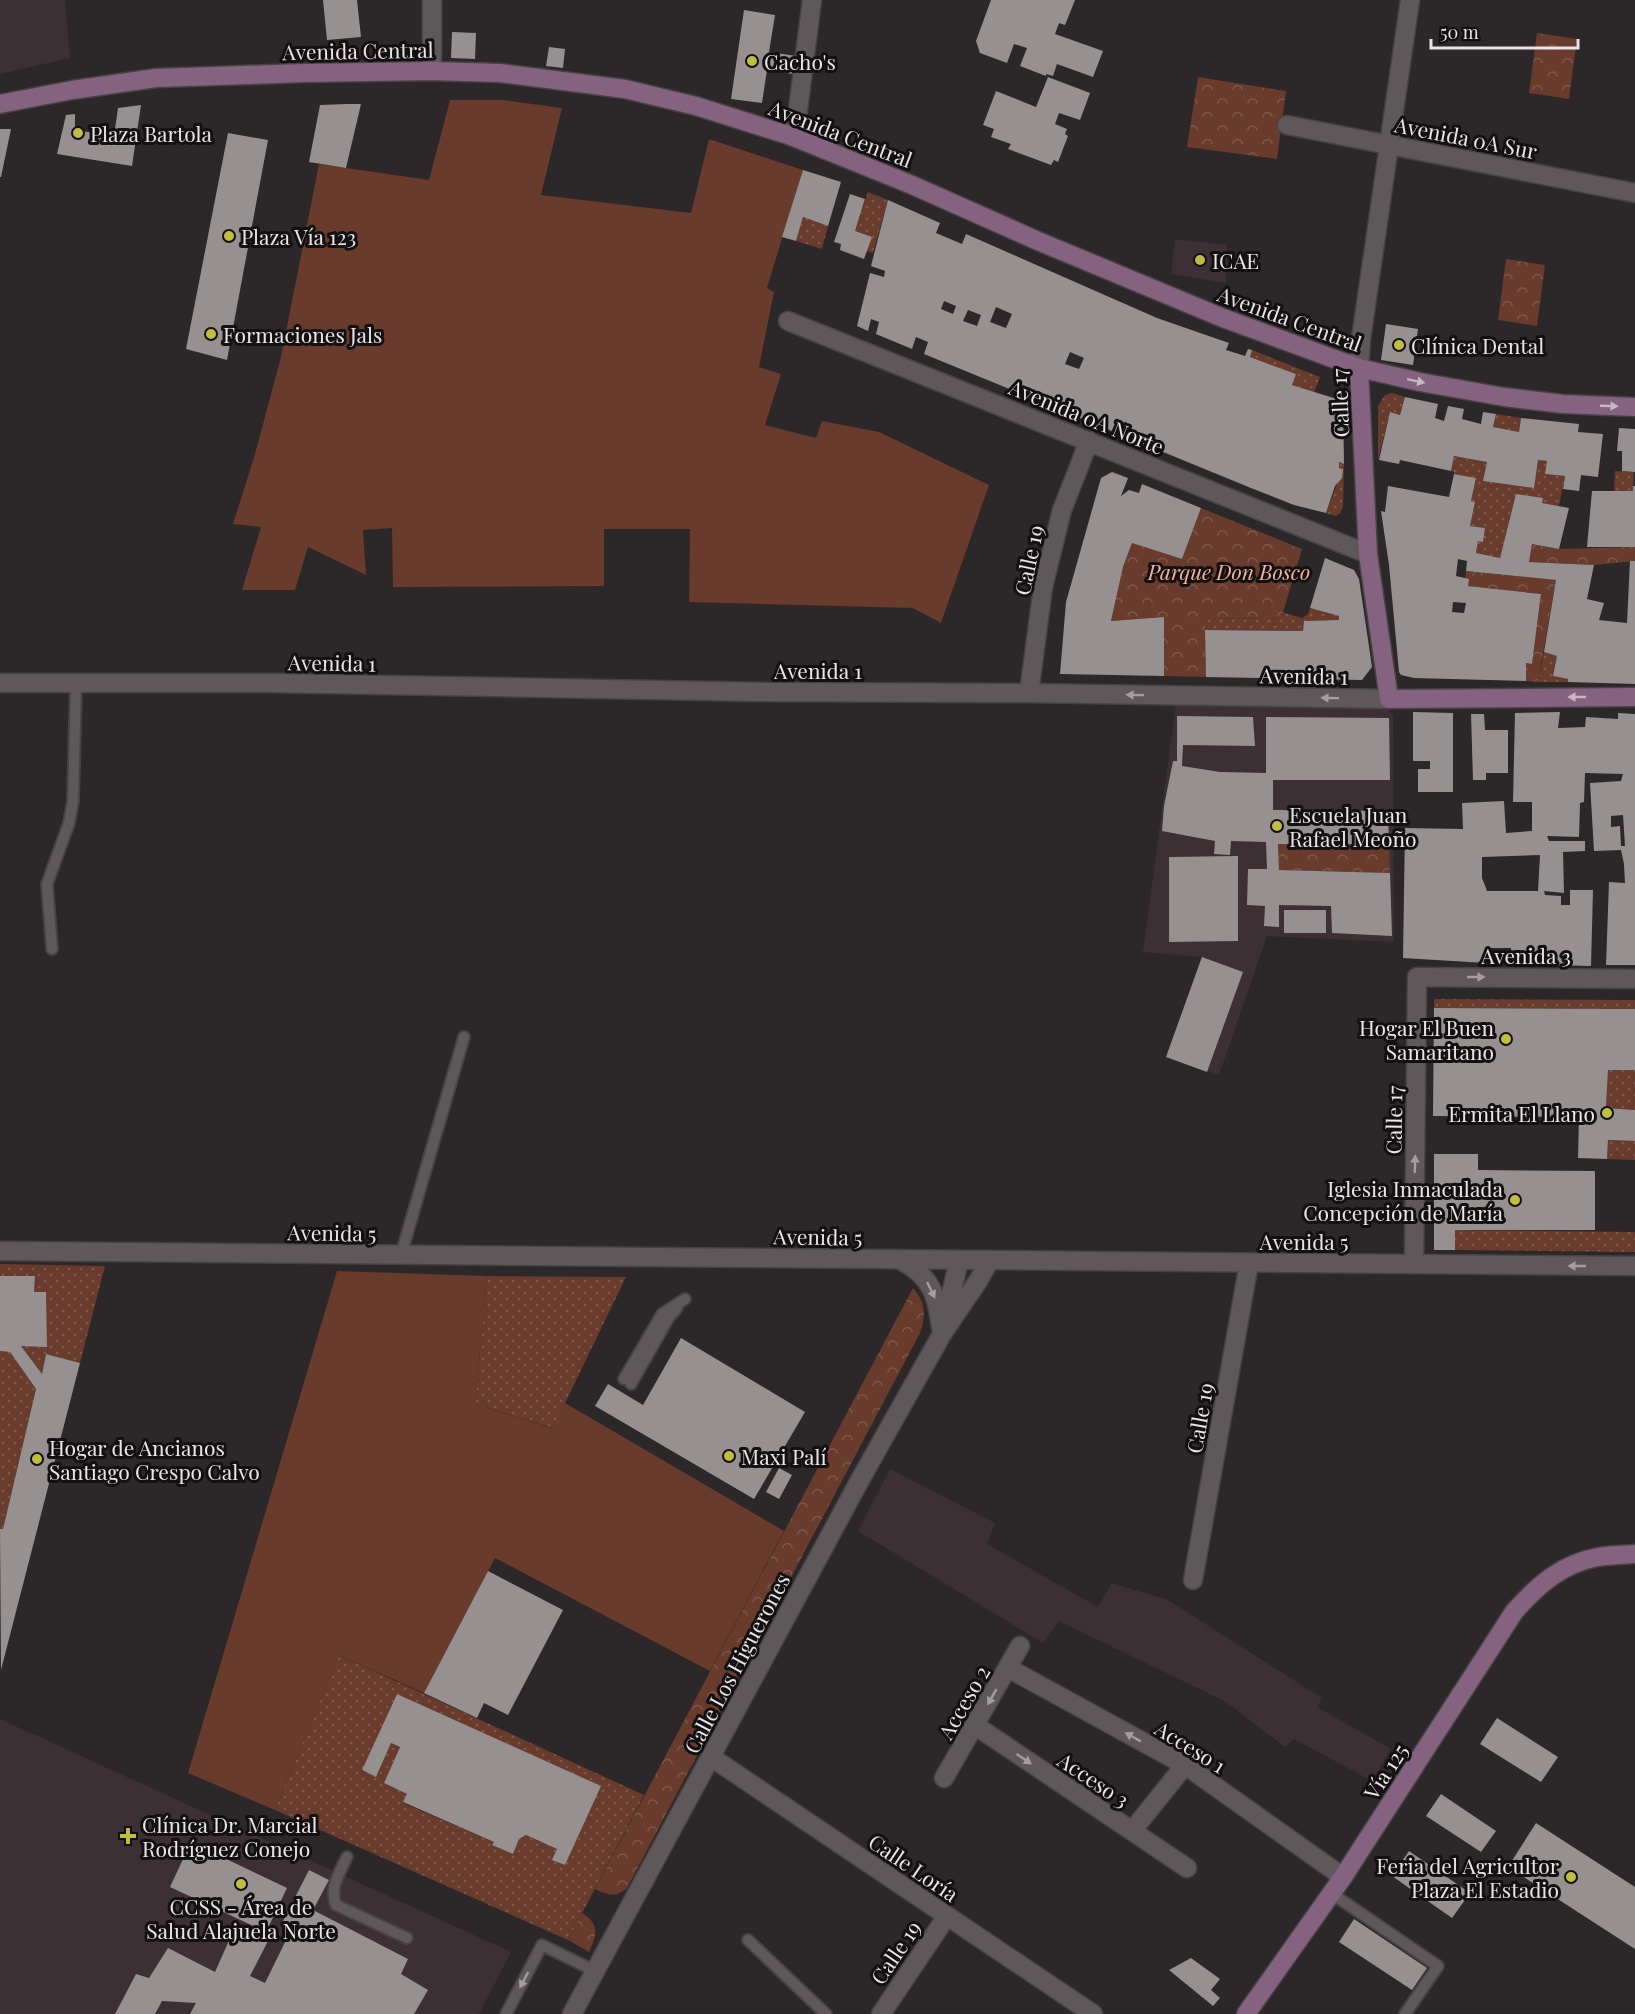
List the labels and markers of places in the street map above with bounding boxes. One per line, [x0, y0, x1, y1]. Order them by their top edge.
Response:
place label: Cacho's [764, 47, 836, 75]
marker: Cacho's [745, 54, 759, 68]
place label: Plaza Bartola [90, 119, 213, 147]
marker: Plaza Bartola [71, 126, 85, 140]
place label: Plaza Vía 123 [241, 222, 356, 250]
marker: Plaza Vía 123 [222, 229, 236, 243]
place label: ICAE [1212, 246, 1259, 274]
marker: ICAE [1193, 253, 1207, 267]
place label: Formaciones Jals [223, 320, 382, 348]
marker: Formaciones Jals [204, 327, 218, 341]
place label: Clínica Dental [1411, 331, 1544, 359]
marker: Clínica Dental [1392, 338, 1406, 352]
place label: Escuela Juan Rafael Meoño [1289, 800, 1416, 852]
marker: Escuela Juan Rafael Meoño [1270, 819, 1284, 833]
place label: Hogar El Buen Samaritano [1359, 1013, 1494, 1065]
marker: Hogar El Buen Samaritano [1499, 1032, 1513, 1046]
place label: Ermita El Llano [1448, 1099, 1595, 1127]
marker: Ermita El Llano [1600, 1106, 1614, 1120]
place label: Iglesia Inmaculada Concepción de María [1303, 1174, 1504, 1226]
marker: Iglesia Inmaculada Concepción de María [1508, 1193, 1522, 1207]
place label: Hogar de Ancianos Santiago Crespo Calvo [49, 1433, 260, 1485]
place label: Maxi Palí [741, 1442, 827, 1470]
marker: Maxi Palí [722, 1449, 736, 1463]
marker: Hogar de Ancianos Santiago Crespo Calvo [30, 1452, 44, 1466]
place label: Clínica Dr. Marcial Rodríguez Conejo [142, 1810, 318, 1862]
marker: Clínica Dr. Marcial Rodríguez Conejo [119, 1827, 137, 1845]
place label: Feria del Agricultor Plaza El Estadio [1376, 1851, 1560, 1903]
marker: Feria del Agricultor Plaza El Estadio [1564, 1870, 1578, 1884]
marker: CCSS - Área de Salud Alajuela Norte [234, 1877, 248, 1891]
place label: CCSS - Área de Salud Alajuela Norte [146, 1892, 336, 1944]

